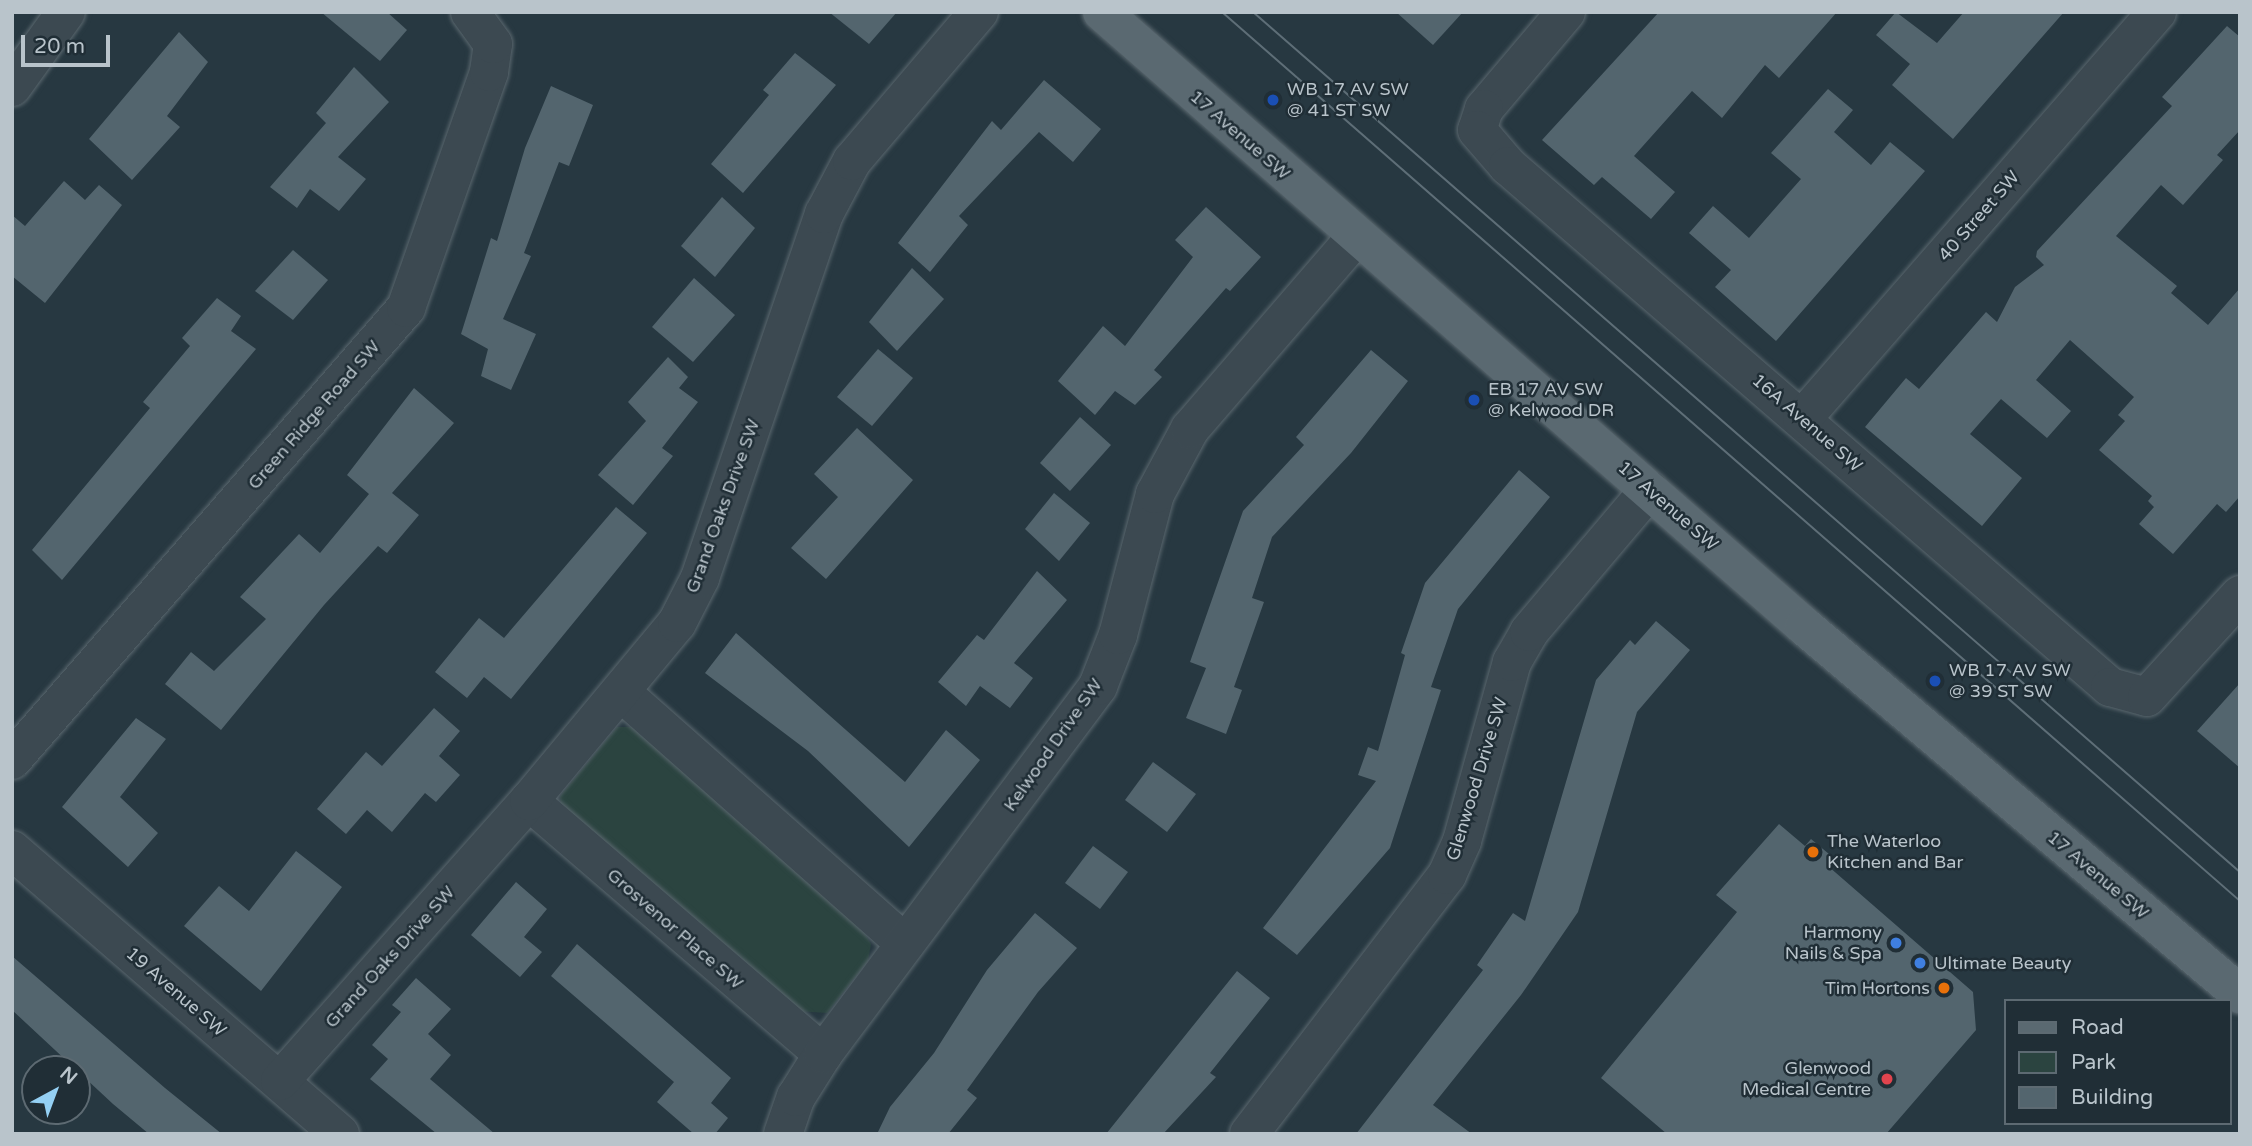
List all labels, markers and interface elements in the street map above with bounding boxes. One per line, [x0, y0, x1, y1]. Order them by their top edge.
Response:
scale bar [24, 21, 114, 65]
text: 20 m [34, 34, 85, 59]
place label: WB 17 AV SW @ 41 ST SW [1287, 79, 1409, 122]
street label: 17 Avenue SW [1185, 86, 1295, 184]
marker: WB 17 AV SW @ 41 ST SW [1265, 92, 1281, 108]
street label: 40 Street SW [1934, 166, 2024, 266]
street label: Green Ridge Road SW [243, 336, 385, 494]
street label: 16A Avenue SW [1747, 369, 1867, 477]
place label: EB 17 AV SW @ Kelwood DR [1488, 379, 1614, 422]
marker: EB 17 AV SW @ Kelwood DR [1466, 392, 1482, 408]
street label: Grand Oaks Drive SW [681, 416, 765, 596]
street label: 17 Avenue SW [1613, 457, 1723, 555]
place label: WB 17 AV SW @ 39 ST SW [1949, 660, 2071, 702]
marker: WB 17 AV SW @ 39 ST SW [1927, 673, 1943, 689]
street label: Kelwood Drive SW [999, 674, 1107, 816]
street label: Glenwood Drive SW [1442, 695, 1512, 863]
street label: 17 Avenue SW [2043, 826, 2153, 924]
place label: The Waterloo Kitchen and Bar [1827, 831, 1963, 874]
marker: The Waterloo Kitchen and Bar [1805, 844, 1821, 860]
street label: Grosvenor Place SW [603, 864, 747, 994]
street label: Grand Oaks Drive SW [321, 882, 459, 1032]
place label: Harmony Nails & Spa [1785, 922, 1882, 964]
marker: Harmony Nails & Spa [1888, 935, 1904, 951]
street label: 19 Avenue SW [121, 943, 231, 1041]
place label: Ultimate Beauty [1934, 952, 2071, 974]
marker: Ultimate Beauty [1912, 955, 1928, 971]
place label: Tim Hortons [1825, 977, 1930, 999]
marker: Tim Hortons [1936, 980, 1952, 996]
legend [2004, 999, 2231, 1125]
text: Road [2071, 1015, 2124, 1040]
text: Park [2071, 1050, 2116, 1075]
north arrow [21, 1055, 91, 1125]
place label: Glenwood Medical Centre [1742, 1058, 1871, 1100]
text: N [55, 1062, 81, 1089]
marker: Glenwood Medical Centre [1877, 1069, 1897, 1089]
text: Building [2071, 1085, 2153, 1110]

